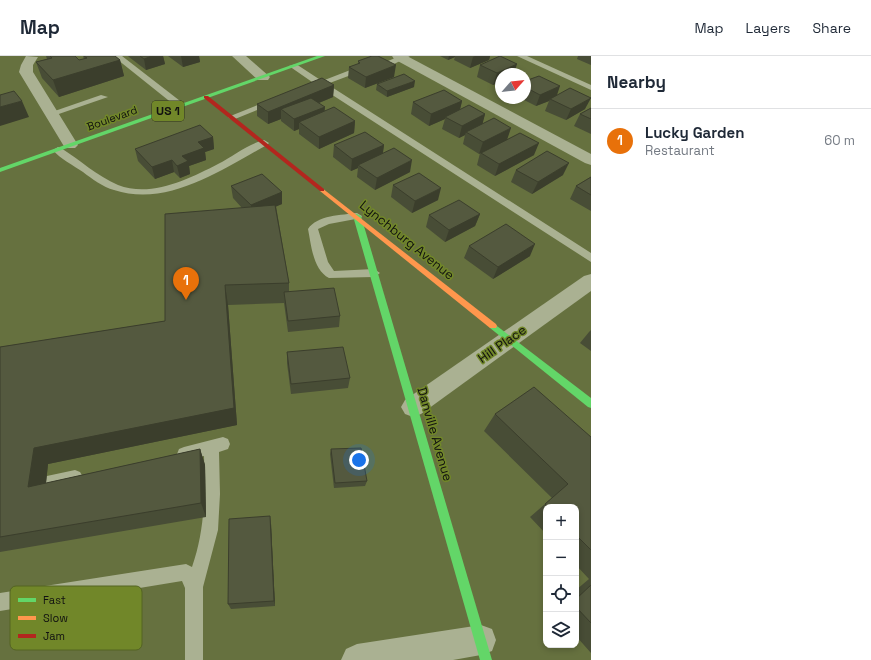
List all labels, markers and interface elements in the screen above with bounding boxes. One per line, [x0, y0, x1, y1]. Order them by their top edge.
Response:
text: Map [20, 15, 60, 40]
text: Map [694, 19, 724, 37]
text: Layers [746, 19, 790, 37]
text: Share [812, 19, 851, 37]
north arrow [495, 68, 531, 104]
text: Nearby [607, 71, 666, 93]
road number: US 1 [152, 101, 184, 121]
street label: Boulevard [85, 102, 139, 134]
text: Lucky Garden [645, 123, 744, 142]
text: 1 [617, 132, 623, 149]
text: 60 m [824, 132, 855, 149]
text: Restaurant [645, 142, 715, 159]
street label: Lynchburg Avenue [356, 197, 458, 283]
pin: 1 [173, 267, 199, 300]
street label: Hill Place [475, 321, 529, 367]
street label: Danville Avenue [413, 385, 457, 483]
your location [349, 450, 369, 470]
map controls [543, 504, 579, 648]
button: + [543, 504, 579, 540]
button: − [543, 540, 579, 576]
button: locate [543, 576, 579, 612]
legend [10, 586, 142, 650]
text: Fast [43, 593, 66, 607]
text: Slow [43, 611, 68, 625]
button: layers [543, 612, 579, 648]
text: Jam [43, 629, 65, 643]

